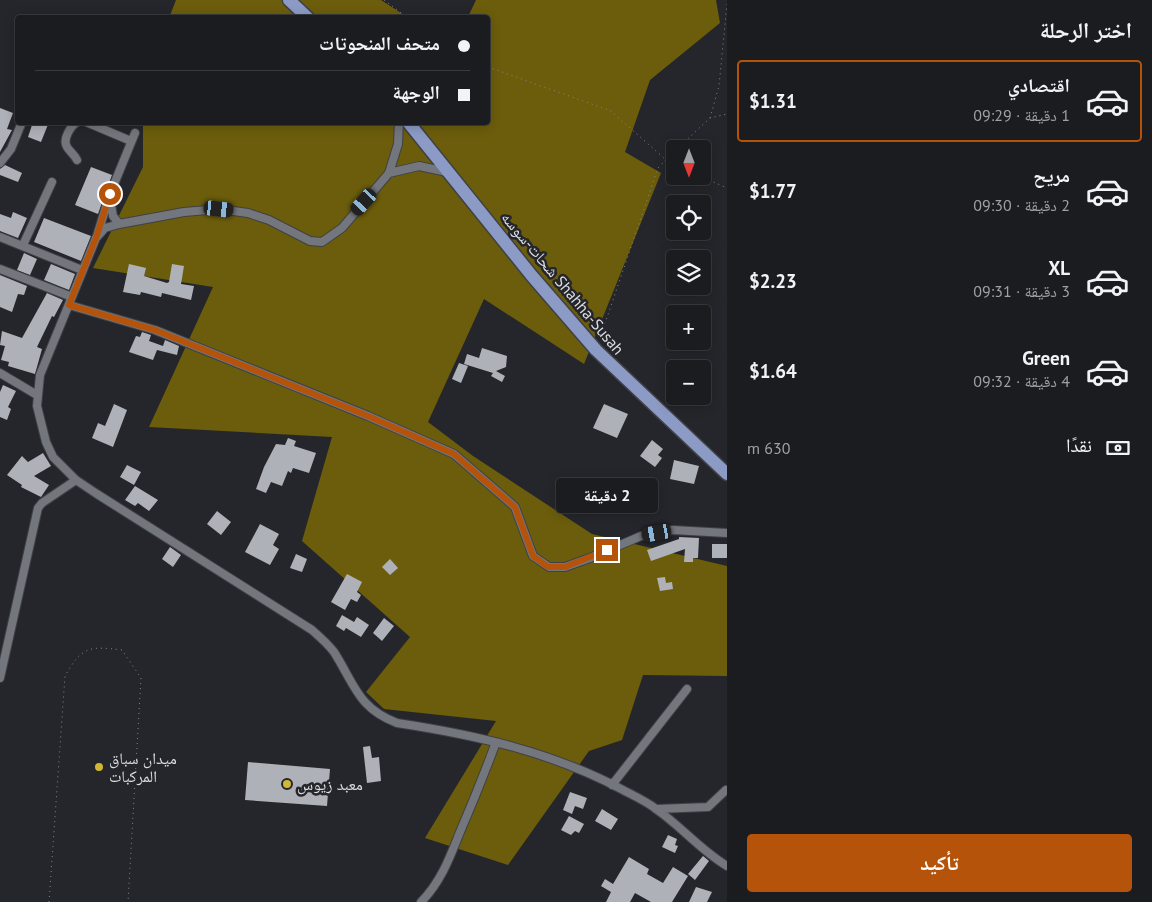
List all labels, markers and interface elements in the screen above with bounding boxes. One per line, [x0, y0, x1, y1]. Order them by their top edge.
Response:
text: اختر الرحلة [1040, 16, 1132, 44]
text: متحف المنحوتات [319, 31, 440, 55]
text: اقتصادي [1008, 73, 1070, 97]
icon: car [1085, 79, 1130, 124]
text: الوجهة [392, 80, 440, 104]
text: $1.31 [749, 89, 797, 113]
text: 1 دقيقة · 09:29 [973, 105, 1070, 125]
north arrow [666, 140, 711, 185]
map controls [666, 140, 711, 405]
text: مريح [1033, 163, 1070, 187]
icon: car [1085, 169, 1130, 214]
text: $1.77 [749, 179, 797, 203]
route start [99, 183, 121, 205]
car [348, 186, 379, 218]
button: locate [666, 195, 711, 240]
text: 2 دقيقة · 09:30 [973, 195, 1070, 215]
car [203, 200, 234, 218]
street label: شحات-سوسه Shahha-Susah [497, 208, 629, 358]
button: layers [666, 250, 711, 295]
text: XL [1048, 256, 1070, 280]
icon: car [1085, 259, 1130, 304]
text: $2.23 [749, 269, 797, 293]
text: 3 دقيقة · 09:31 [973, 281, 1070, 301]
button: + [666, 305, 711, 350]
text: Green [1022, 346, 1070, 370]
icon: car [1085, 349, 1130, 394]
text: $1.64 [749, 359, 797, 383]
button: − [666, 360, 711, 405]
text: 4 دقيقة · 09:32 [973, 371, 1070, 391]
text: نقدًا [1066, 433, 1092, 457]
icon: cash [1104, 434, 1132, 462]
text: 630 m [747, 438, 790, 458]
callout: 2 دقيقة [556, 478, 658, 512]
text: 2 دقيقة [584, 485, 630, 505]
car [640, 523, 673, 543]
route end [596, 539, 618, 561]
place label: ميدان سباق المركبات [109, 748, 177, 786]
marker: ميدان سباق المركبات [93, 761, 105, 773]
place label: معبد زيوس [297, 774, 363, 795]
marker: معبد زيوس [281, 778, 293, 790]
button: تأكيد [747, 834, 1132, 892]

